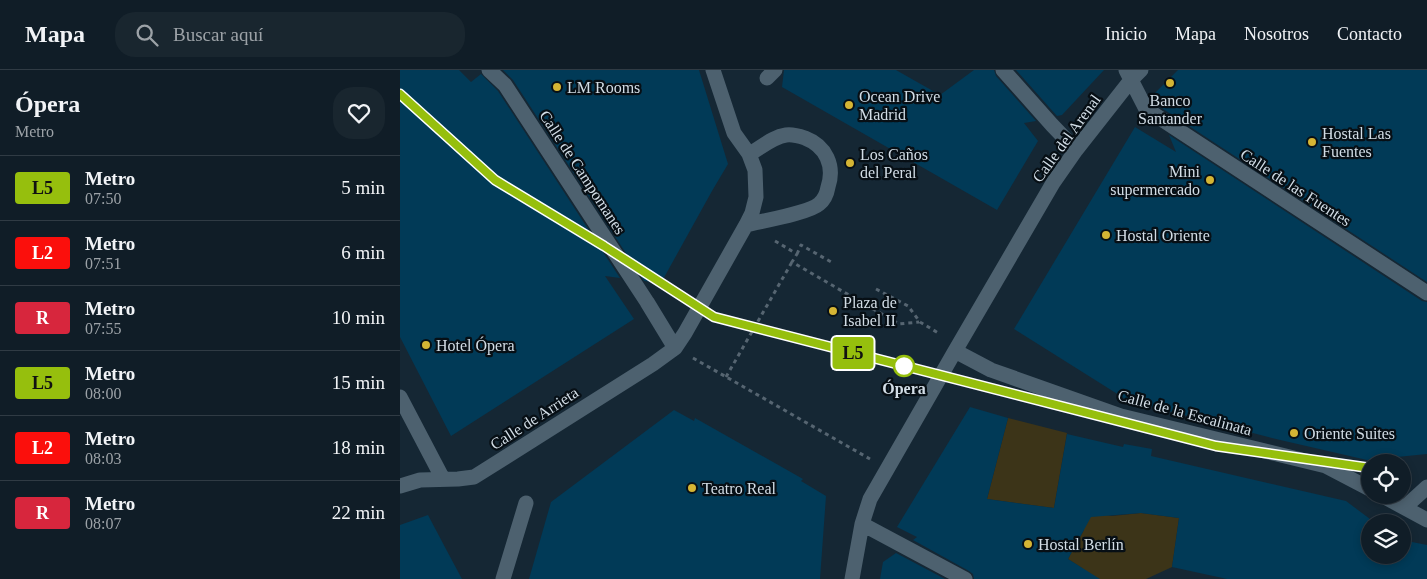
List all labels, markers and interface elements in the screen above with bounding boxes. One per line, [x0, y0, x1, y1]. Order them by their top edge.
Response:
search box [115, 12, 465, 57]
text: Mapa [25, 21, 85, 47]
icon: search [133, 21, 161, 49]
text: Buscar aquí [173, 24, 263, 45]
text: Inicio [1105, 24, 1147, 44]
text: Mapa [1175, 24, 1216, 44]
text: Nosotros [1244, 24, 1309, 44]
text: Contacto [1337, 24, 1402, 44]
marker: Banco Santander [1164, 77, 1176, 89]
place label: LM Rooms [567, 79, 640, 96]
marker: LM Rooms [551, 81, 563, 93]
button: heart [333, 87, 385, 139]
place label: Ocean Drive Madrid [859, 88, 940, 123]
text: Ópera [15, 91, 80, 117]
street label: Calle del Arenal [1029, 91, 1104, 185]
place label: Banco Santander [1138, 92, 1203, 127]
marker: Ocean Drive Madrid [843, 99, 855, 111]
street label: Calle de Campomanes [535, 107, 629, 238]
text: Metro [15, 123, 54, 140]
place label: Hostal Las Fuentes [1322, 125, 1391, 160]
marker: Hostal Las Fuentes [1306, 136, 1318, 148]
street label: Calle de las Fuentes [1237, 145, 1354, 230]
place label: Los Caños del Peral [860, 146, 928, 181]
marker: Los Caños del Peral [844, 157, 856, 169]
place label: Mini supermercado [1110, 163, 1201, 199]
text: Metro [85, 168, 135, 189]
marker: Mini supermercado [1204, 174, 1216, 186]
text: 5 min [341, 177, 385, 198]
text: L5 [32, 178, 53, 198]
text: 07:50 [85, 190, 121, 207]
place label: Hostal Oriente [1116, 227, 1210, 244]
marker: Hostal Oriente [1100, 229, 1112, 241]
text: Metro [85, 233, 135, 254]
text: 6 min [341, 242, 385, 263]
text: L2 [32, 243, 53, 263]
text: 07:51 [85, 255, 121, 272]
place label: Plaza de Isabel II [843, 294, 897, 329]
text: Metro [85, 298, 135, 319]
marker: Plaza de Isabel II [827, 305, 839, 317]
text: 10 min [332, 307, 385, 328]
text: R [36, 308, 49, 328]
text: 07:55 [85, 320, 121, 337]
place label: Hotel Ópera [436, 336, 515, 355]
line badge: L5 [830, 337, 876, 369]
marker: Hotel Ópera [420, 339, 432, 351]
text: L5 [842, 343, 864, 363]
marker: Ópera [893, 355, 915, 377]
text: Metro [85, 363, 135, 384]
text: 15 min [332, 372, 385, 393]
text: L5 [32, 373, 53, 393]
place label: Ópera [882, 379, 926, 398]
street label: Calle de Arrieta [487, 384, 581, 453]
text: 08:00 [85, 385, 121, 402]
street label: Calle de la Escalinata [1116, 386, 1254, 439]
place label: Oriente Suites [1304, 425, 1395, 442]
marker: Oriente Suites [1288, 427, 1300, 439]
text: Metro [85, 428, 135, 449]
text: 18 min [332, 437, 385, 458]
text: L2 [32, 438, 53, 458]
text: 08:03 [85, 450, 121, 467]
map controls [1361, 454, 1411, 564]
button: locate [1361, 454, 1411, 504]
place label: Teatro Real [702, 480, 777, 497]
marker: Teatro Real [686, 482, 698, 494]
text: Metro [85, 493, 135, 514]
text: 22 min [332, 502, 385, 523]
text: R [36, 503, 49, 523]
button: layers [1361, 514, 1411, 564]
text: 08:07 [85, 515, 121, 532]
place label: Hostal Berlín [1038, 536, 1124, 553]
marker: Hostal Berlín [1022, 538, 1034, 550]

